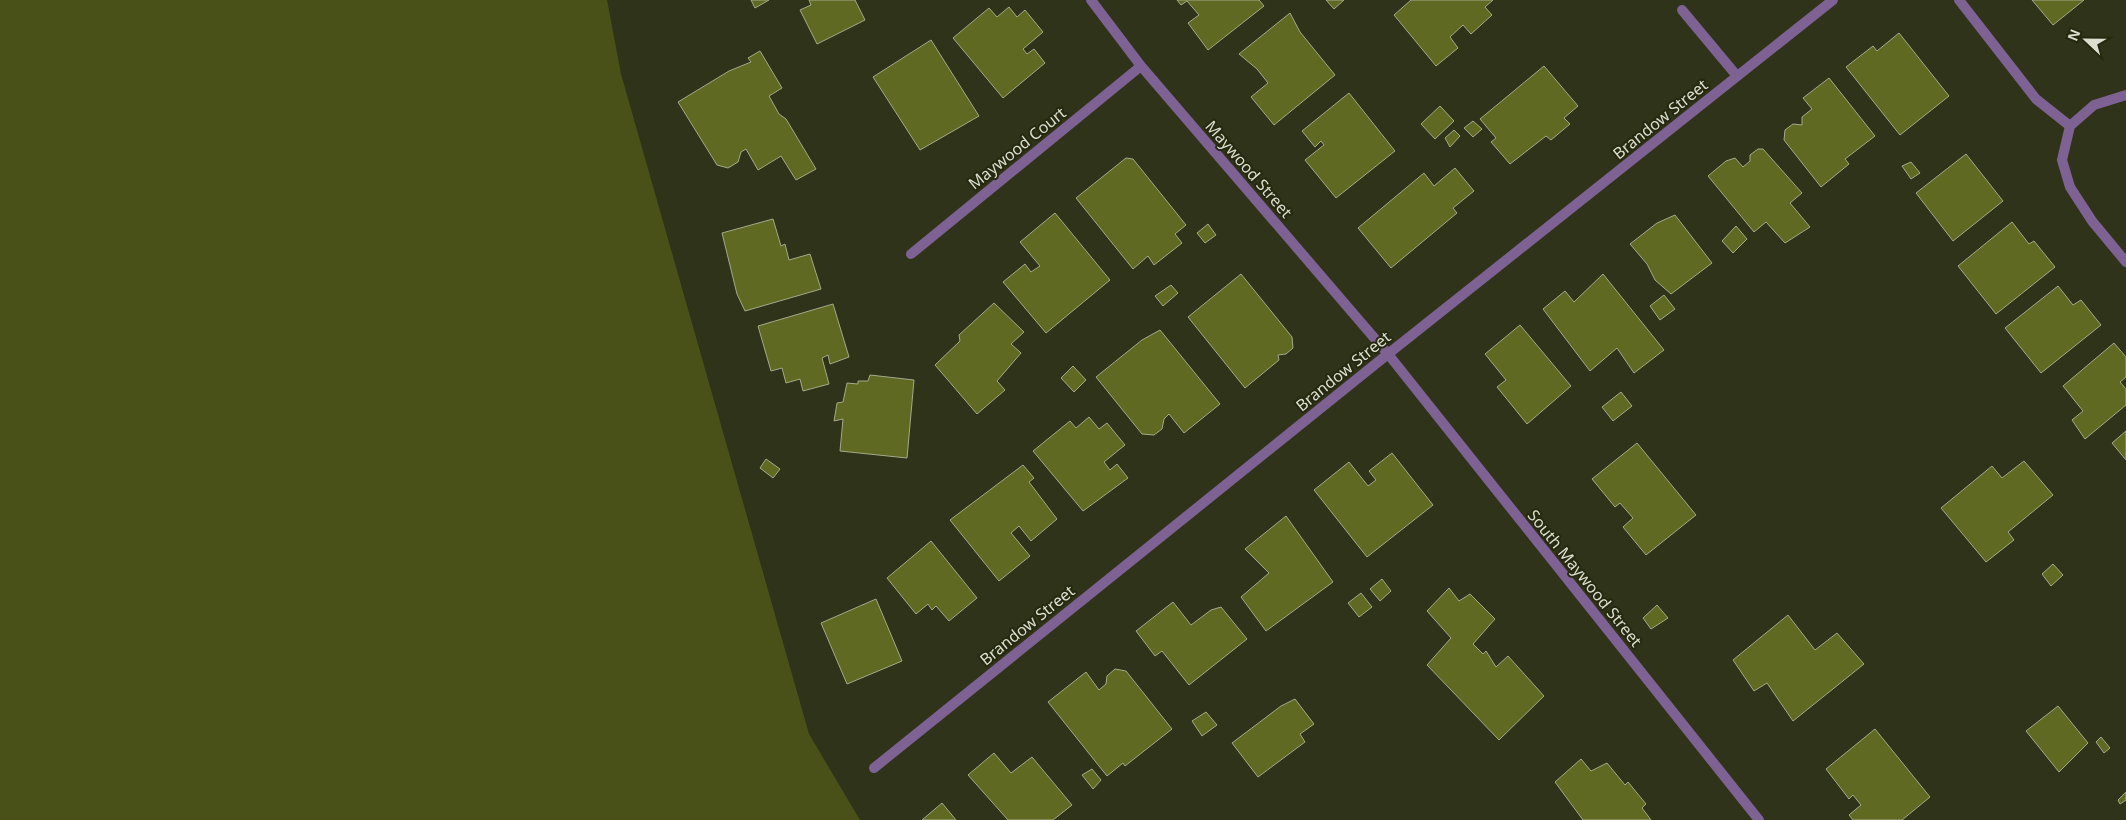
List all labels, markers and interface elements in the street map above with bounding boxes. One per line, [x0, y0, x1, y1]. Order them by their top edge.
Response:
north arrow [2061, 15, 2111, 65]
text: N [2063, 26, 2084, 44]
street label: Brandow Street [1608, 74, 1712, 164]
street label: Maywood Court [964, 102, 1071, 194]
street label: Maywood Street [1201, 116, 1298, 223]
street label: Brandow Street [1291, 326, 1395, 416]
street label: South Maywood Street [1523, 505, 1647, 651]
street label: Brandow Street [975, 580, 1079, 670]

